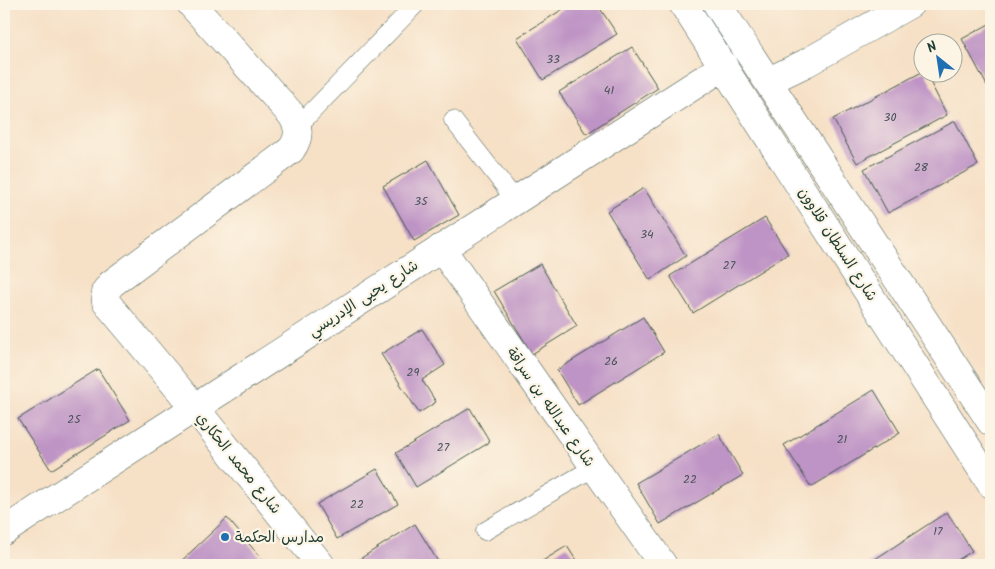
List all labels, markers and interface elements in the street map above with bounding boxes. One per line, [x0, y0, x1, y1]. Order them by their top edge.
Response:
north arrow [912, 32, 962, 82]
text: N [923, 36, 941, 59]
house number: 33 [546, 50, 560, 69]
house number: 41 [604, 81, 614, 100]
house number: 30 [884, 108, 896, 127]
house number: 28 [914, 158, 929, 177]
street label: شارع السلطان قلاوون [791, 183, 883, 306]
house number: 35 [414, 192, 429, 211]
house number: 34 [640, 225, 654, 244]
street label: شارع يحيى الإدريسي [304, 254, 424, 344]
house number: 27 [723, 256, 736, 275]
street label: شارع عبدالله بن سراقة [500, 343, 601, 472]
house number: 26 [604, 352, 618, 371]
house number: 29 [407, 363, 420, 382]
street label: شارع محمد الحكاري [190, 408, 287, 520]
house number: 25 [67, 410, 82, 429]
house number: 21 [837, 430, 848, 449]
house number: 27 [437, 438, 450, 457]
house number: 22 [683, 470, 697, 489]
house number: 22 [350, 495, 364, 514]
house number: 17 [933, 522, 943, 541]
place label: مدارس الحكمة [235, 526, 324, 550]
marker: مدارس الحكمة [219, 531, 231, 543]

